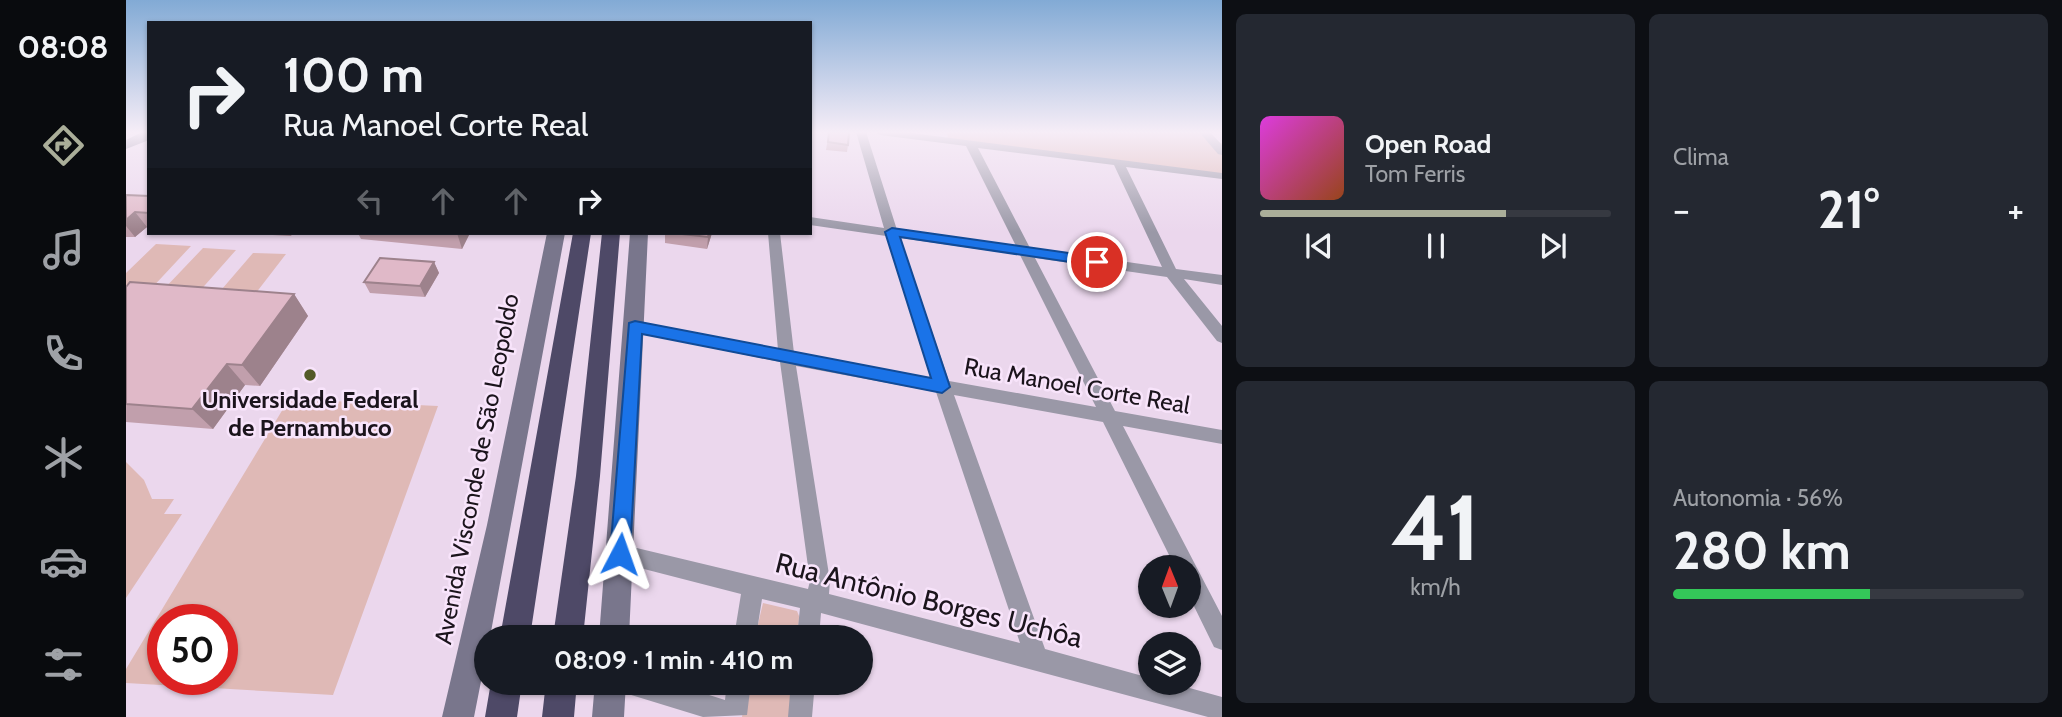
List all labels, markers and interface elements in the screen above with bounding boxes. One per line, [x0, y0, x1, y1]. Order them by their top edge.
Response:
text: 08:08 [18, 27, 108, 66]
text: 100 m [283, 45, 424, 104]
icon: right [168, 49, 259, 140]
text: Rua Manoel Corte Real [283, 105, 588, 144]
icon: directions [39, 121, 88, 170]
text: Open Road [1365, 128, 1491, 160]
text: Clima [1673, 143, 1729, 171]
text: Tom Ferris [1365, 160, 1465, 188]
text: 21° [1818, 178, 1879, 241]
icon: left [351, 182, 389, 220]
icon: ahead [424, 182, 462, 220]
icon: ahead [497, 182, 535, 220]
icon: right [570, 182, 608, 220]
text: − [1673, 186, 1690, 233]
text: + [2007, 186, 2024, 233]
icon: music [39, 225, 88, 274]
icon: previous [1300, 227, 1338, 265]
icon: pause [1417, 227, 1455, 265]
icon: next [1534, 227, 1572, 265]
pin [1067, 232, 1127, 292]
icon: arrive [1078, 243, 1116, 281]
street label: Avenida Visconde de São Leopoldo [428, 291, 525, 647]
icon: phone [39, 329, 88, 378]
street label: Rua Manoel Corte Real [962, 351, 1193, 420]
marker: Universidade Federal de Pernambuco [302, 367, 318, 383]
place label: Universidade Federal de Pernambuco [201, 385, 419, 442]
icon: climate [39, 433, 88, 482]
text: 41 [1391, 472, 1480, 583]
text: Autonomia · 56% [1673, 484, 1843, 512]
position arrow [583, 517, 657, 591]
text: 280 km [1673, 519, 1851, 582]
icon: car [39, 537, 88, 586]
street label: Rua Antônio Borges Uchôa [772, 545, 1087, 655]
north arrow [1138, 555, 1200, 618]
map controls [1138, 555, 1201, 695]
text: km/h [1410, 573, 1461, 601]
speed limit sign: 50 [147, 604, 238, 695]
button: layers [1138, 632, 1201, 695]
icon: filters [39, 640, 88, 689]
text: 08:09 · 1 min · 410 m [554, 644, 793, 676]

